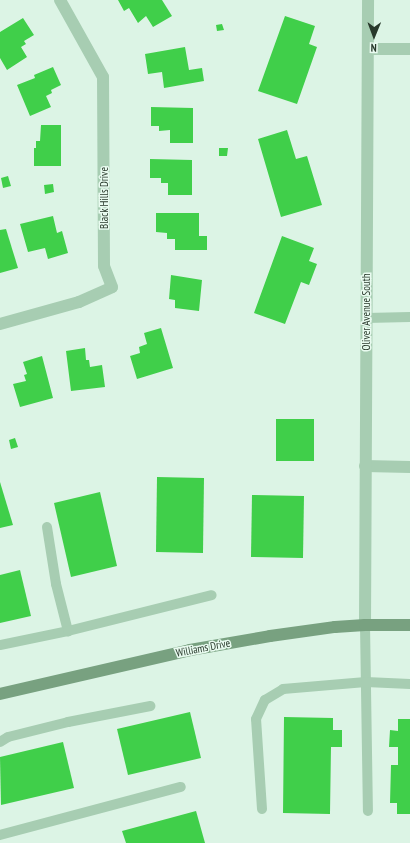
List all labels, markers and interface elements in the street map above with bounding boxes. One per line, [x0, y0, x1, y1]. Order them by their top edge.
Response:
north arrow [354, 16, 394, 56]
text: N [371, 41, 377, 55]
street label: Black Hills Drive [97, 167, 111, 229]
street label: Oliver Avenue South [359, 273, 373, 351]
street label: Williams Drive [175, 636, 231, 660]

